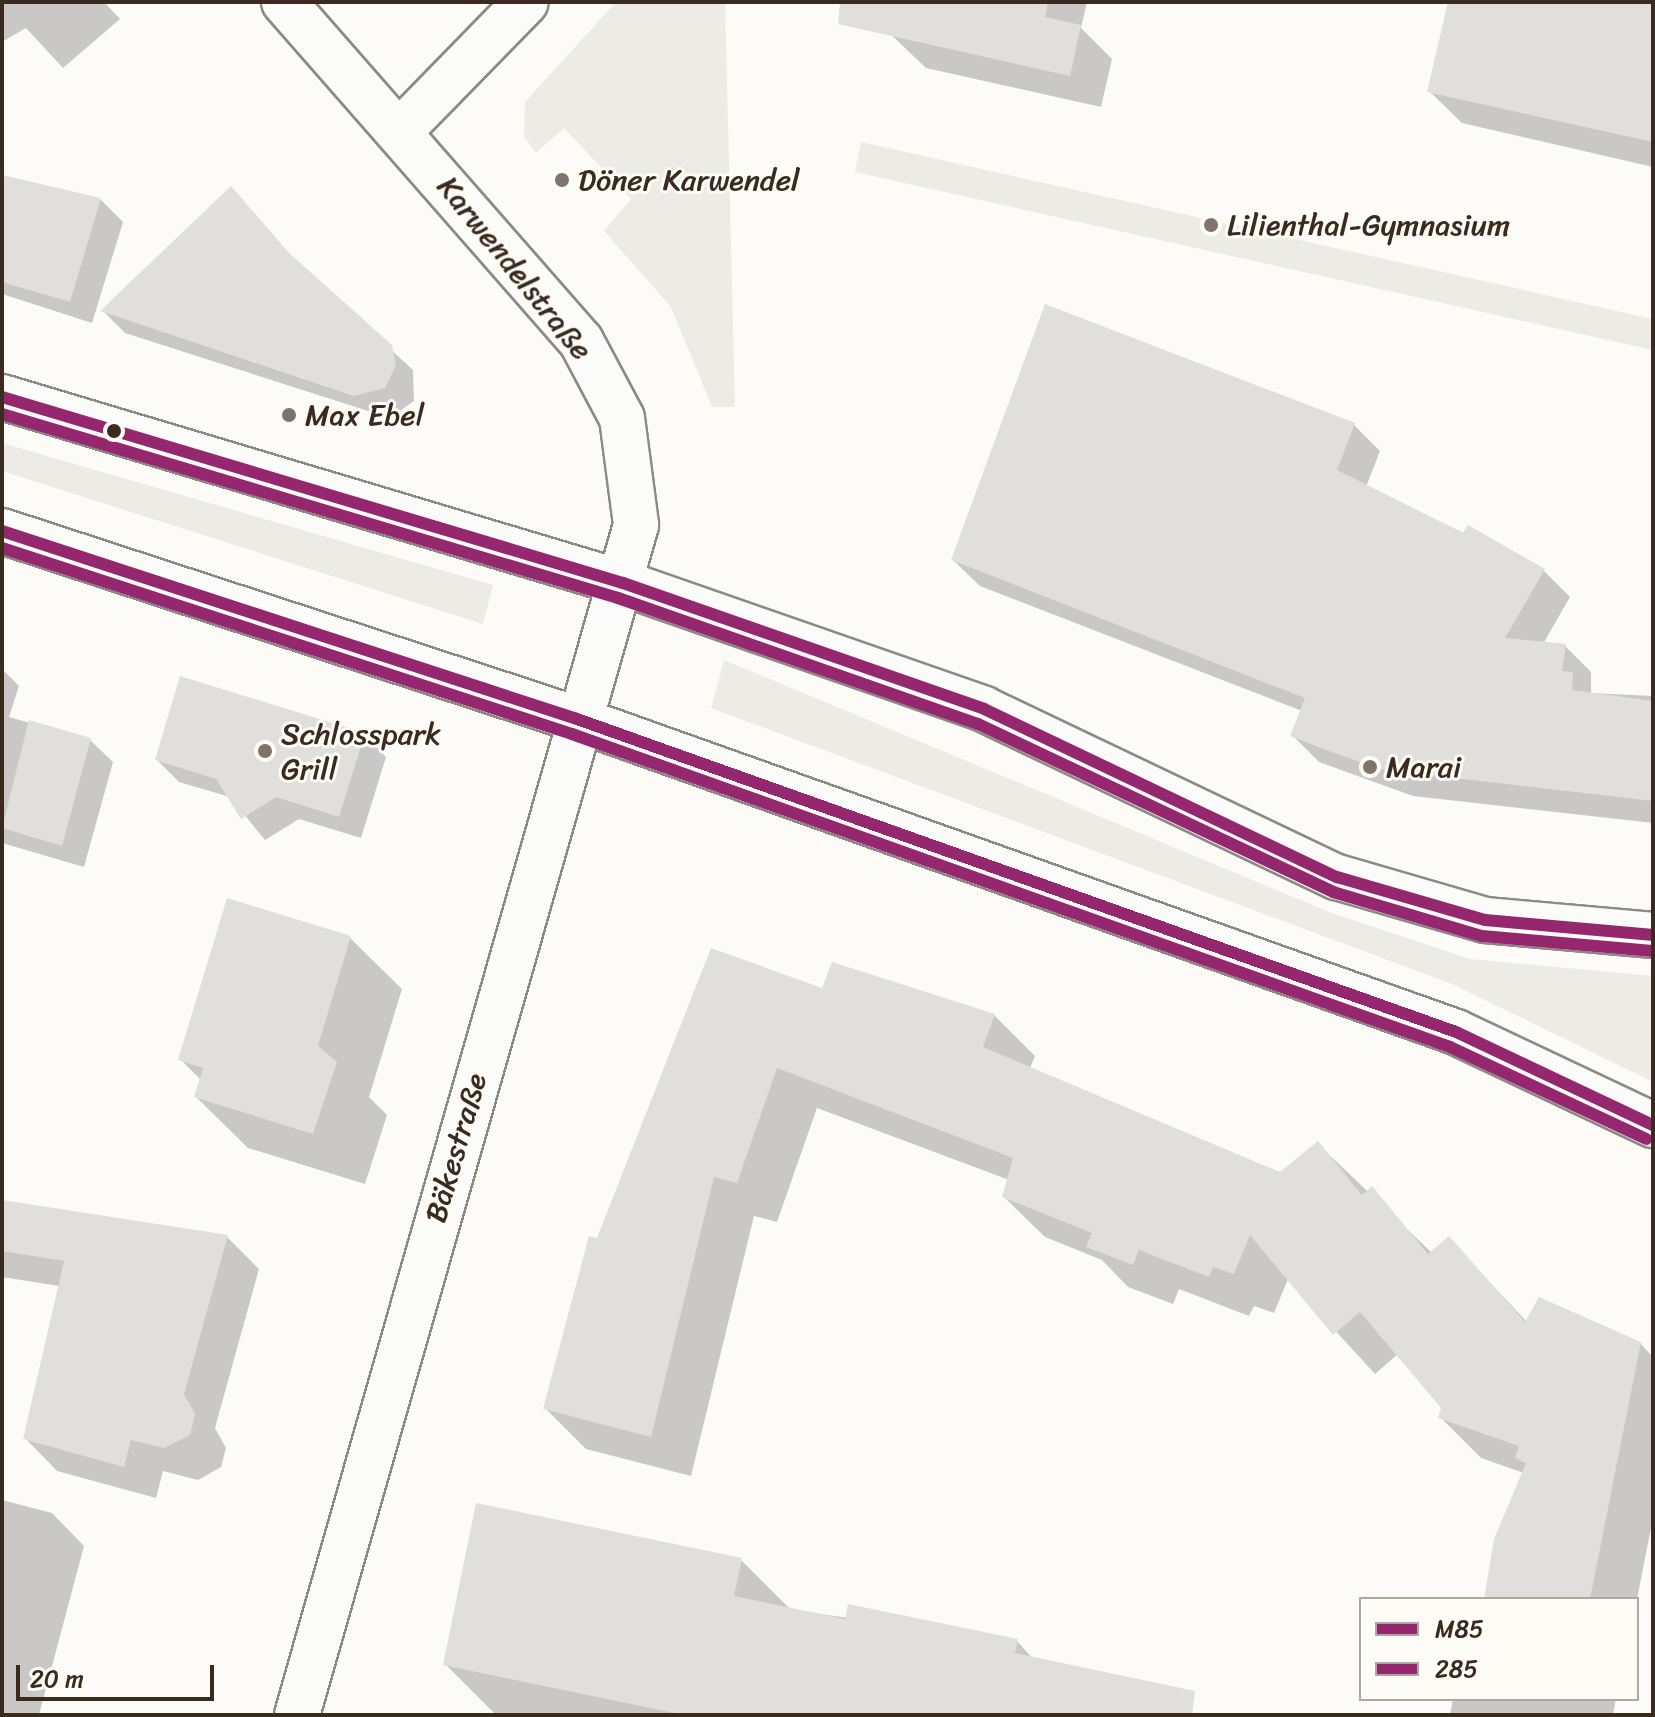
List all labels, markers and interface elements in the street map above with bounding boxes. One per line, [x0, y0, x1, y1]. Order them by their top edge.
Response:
place label: Döner Karwendel [578, 162, 800, 198]
street label: Karwendelstraße [430, 169, 600, 367]
marker: Döner Karwendel [553, 171, 571, 189]
place label: Lilienthal-Gymnasium [1227, 207, 1510, 243]
marker: Lilienthal-Gymnasium [1202, 216, 1220, 234]
place label: Max Ebel [305, 397, 425, 433]
marker: Max Ebel [280, 406, 298, 424]
unlabelled marker [106, 423, 122, 439]
place label: Schlosspark Grill [281, 716, 441, 786]
marker: Schlosspark Grill [256, 742, 274, 760]
place label: Marai [1386, 749, 1461, 785]
marker: Marai [1361, 758, 1379, 776]
street label: Bäkestraße [418, 1069, 494, 1227]
legend [1359, 1597, 1639, 1701]
text: M85 [1435, 1608, 1484, 1650]
text: 285 [1435, 1648, 1478, 1690]
scale bar [20, 1649, 218, 1699]
text: 20 m [30, 1658, 84, 1700]

